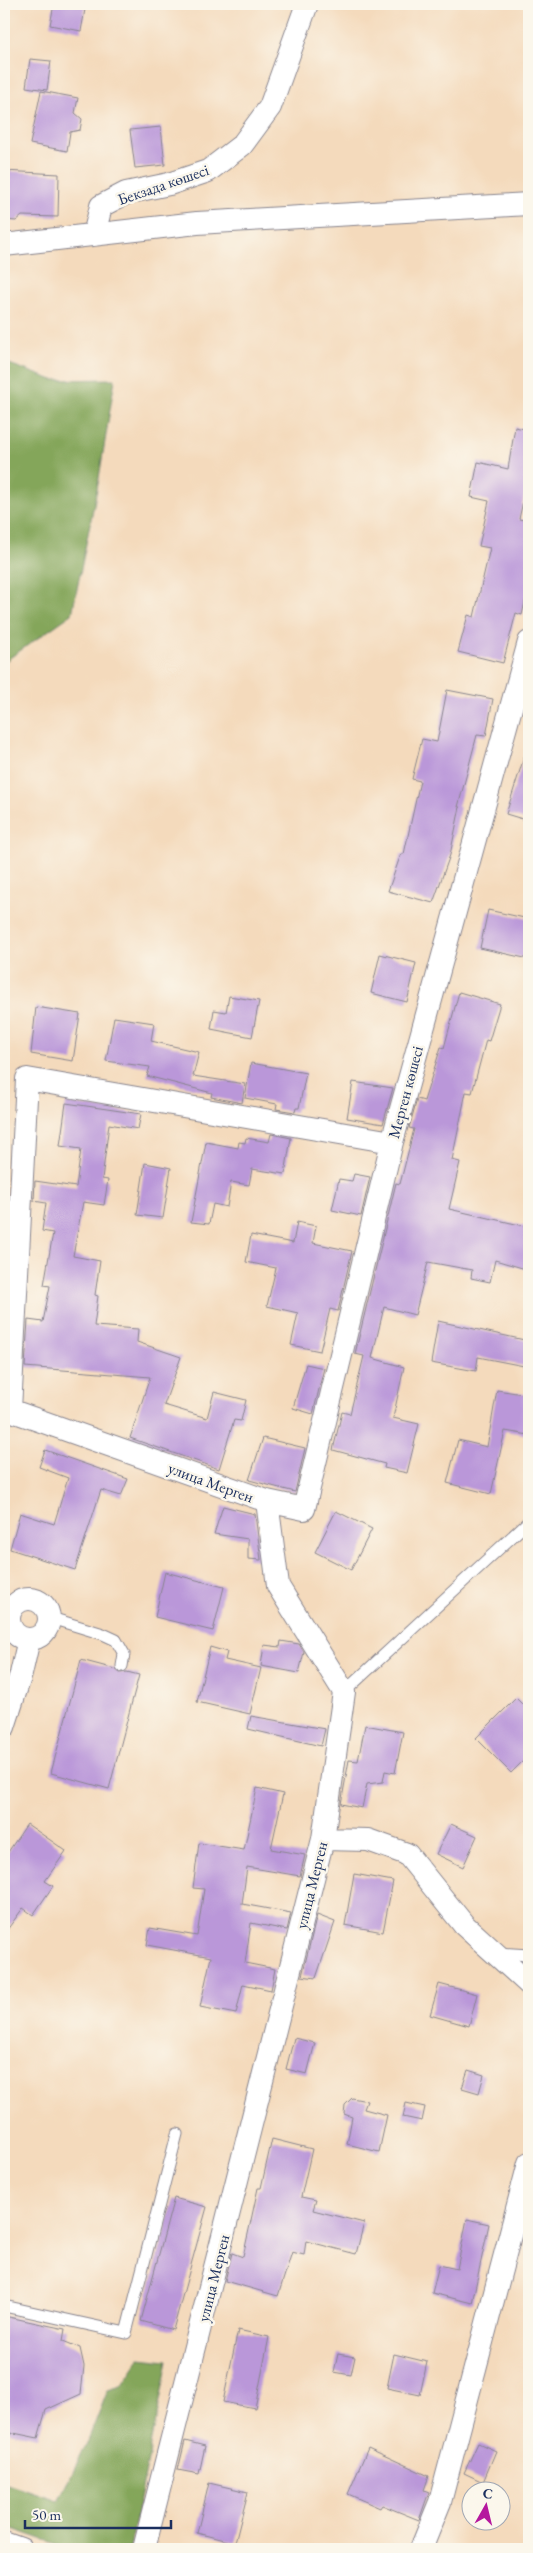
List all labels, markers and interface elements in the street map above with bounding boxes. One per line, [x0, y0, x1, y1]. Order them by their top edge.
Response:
street label: Бекзада көшесі [115, 159, 212, 210]
street label: Мерген көшесі [383, 1044, 428, 1141]
street label: улица Мерген [165, 1457, 256, 1508]
street label: улица Мерген [290, 1839, 332, 1931]
street label: улица Мерген [192, 2232, 234, 2324]
north arrow [460, 2480, 510, 2530]
text: С [482, 2484, 494, 2503]
scale bar [25, 2498, 171, 2530]
text: 50 m [32, 2505, 61, 2524]

